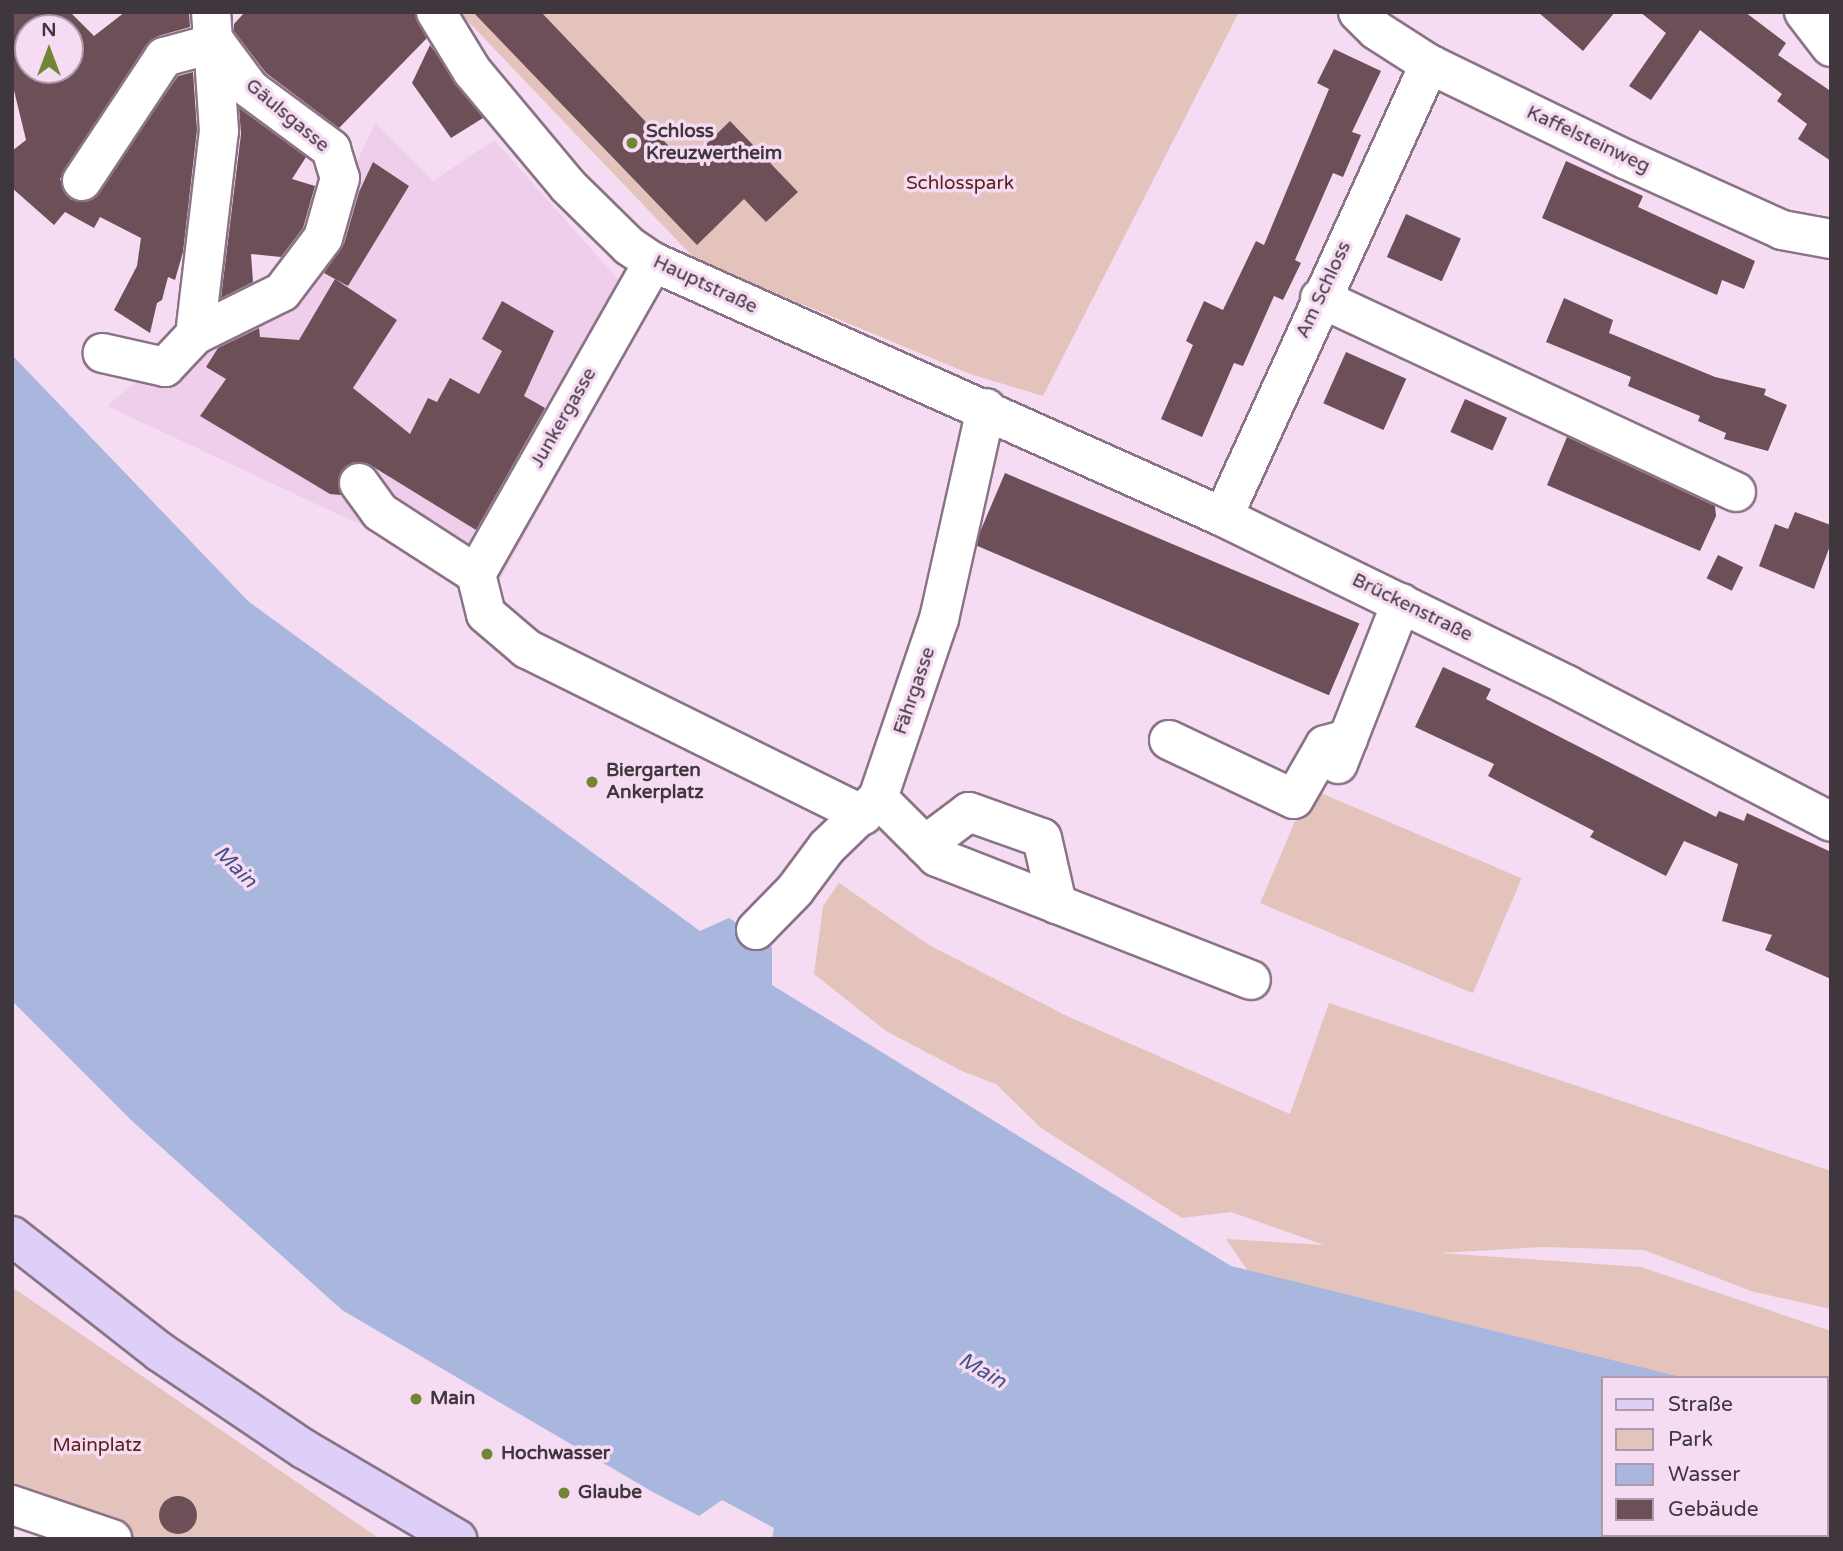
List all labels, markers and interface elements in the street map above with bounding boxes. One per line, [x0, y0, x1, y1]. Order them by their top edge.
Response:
north arrow [14, 14, 84, 84]
text: N [41, 19, 57, 41]
street label: Gäulsgasse [241, 74, 333, 158]
street label: Kaffelsteinweg [1523, 101, 1653, 179]
place label: Schloss Kreuzwertheim [646, 121, 782, 165]
marker: Schloss Kreuzwertheim [624, 135, 640, 151]
park label: Schlosspark [906, 173, 1014, 195]
street label: Am Schloss [1292, 238, 1356, 342]
street label: Hauptstraße [649, 251, 761, 319]
street label: Junkergasse [526, 364, 602, 472]
street label: Brückenstraße [1348, 569, 1476, 647]
street label: Fährgasse [889, 644, 941, 738]
place label: Biergarten Ankerplatz [606, 760, 704, 804]
marker: Biergarten Ankerplatz [584, 774, 600, 790]
water label: Main [208, 840, 262, 894]
water label: Main [954, 1348, 1010, 1394]
legend [1602, 1376, 1829, 1537]
place label: Main [430, 1388, 475, 1410]
marker: Main [408, 1391, 424, 1407]
text: Straße [1668, 1392, 1733, 1417]
text: Park [1668, 1427, 1713, 1452]
park label: Mainplatz [52, 1435, 142, 1457]
place label: Hochwasser [501, 1443, 610, 1465]
marker: Hochwasser [479, 1446, 495, 1462]
text: Wasser [1668, 1462, 1740, 1487]
place label: Glaube [578, 1482, 642, 1504]
marker: Glaube [556, 1485, 572, 1501]
text: Gebäude [1668, 1497, 1759, 1522]

